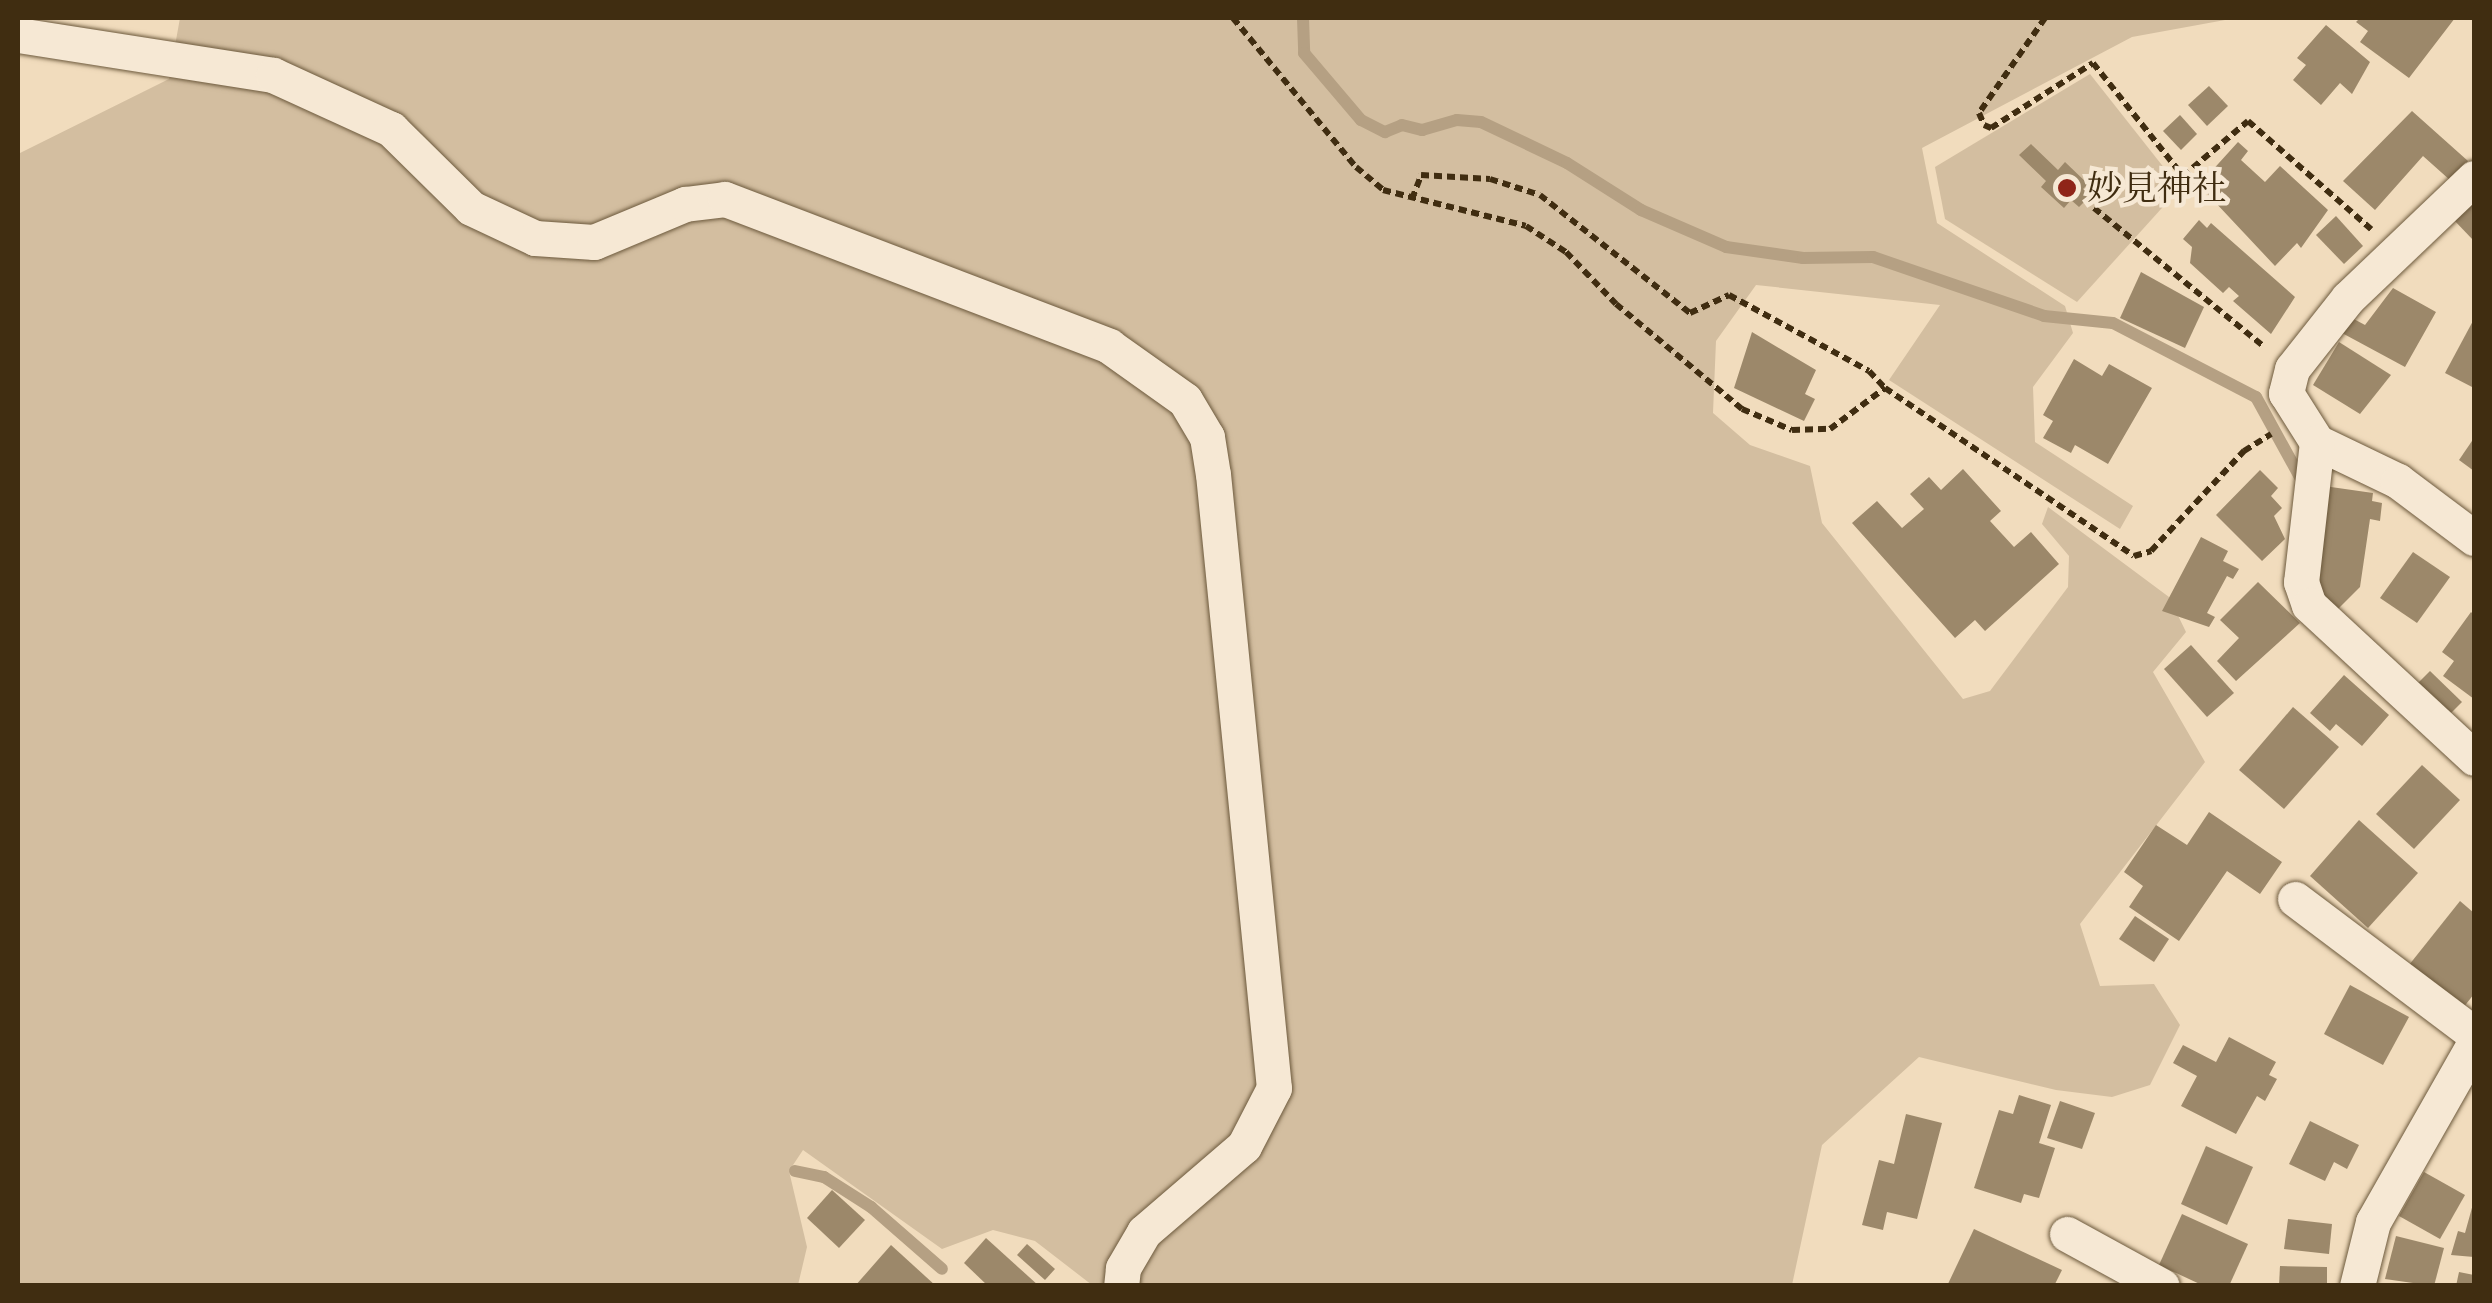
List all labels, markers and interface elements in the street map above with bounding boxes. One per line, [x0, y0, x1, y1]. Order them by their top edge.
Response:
place label: 妙見神社 [2087, 167, 2227, 209]
marker: 妙見神社 [2056, 177, 2078, 199]

